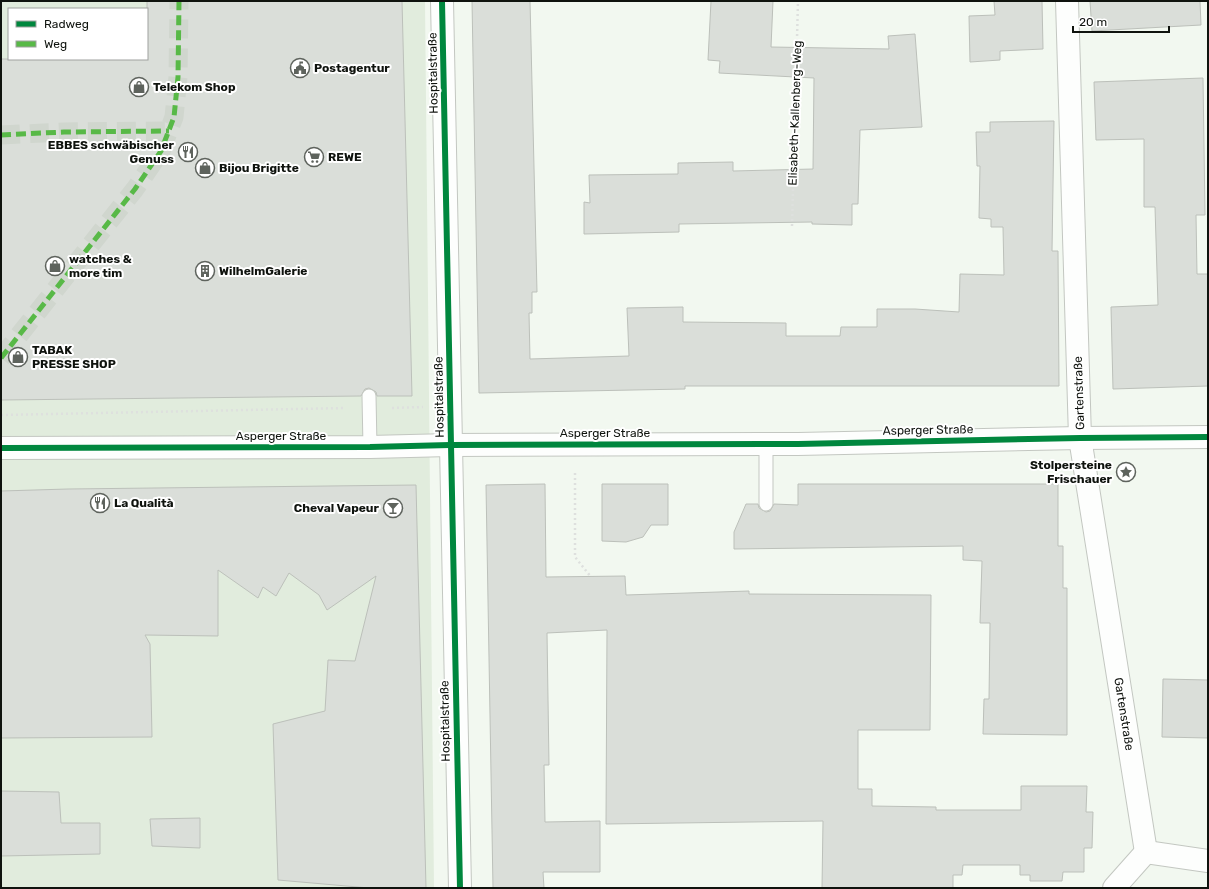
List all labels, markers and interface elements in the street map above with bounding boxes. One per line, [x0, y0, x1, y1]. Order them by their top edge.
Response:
legend [8, 8, 148, 60]
scale bar [1073, 8, 1169, 34]
text: 20 m [1079, 15, 1107, 29]
text: Radweg [44, 17, 89, 31]
street label: Hospitalstraße [425, 32, 441, 114]
text: Weg [44, 37, 67, 51]
street label: Elisabeth-Kallenberg-Weg [785, 40, 805, 186]
public building icon: Postagentur [289, 57, 311, 79]
place label: Postagentur [314, 61, 390, 75]
shop icon: Telekom Shop [128, 76, 150, 98]
place label: Telekom Shop [153, 80, 236, 94]
place label: EBBES schwäbischer Genuss [48, 138, 175, 166]
restaurant icon: EBBES schwäbischer Genuss [177, 141, 199, 163]
supermarket icon: REWE [303, 146, 325, 168]
place label: REWE [328, 150, 362, 164]
shop icon: Bijou Brigitte [194, 157, 216, 179]
place label: Bijou Brigitte [219, 161, 299, 175]
place label: watches & more tim [69, 252, 132, 280]
shop icon: watches & more tim [44, 255, 66, 277]
building icon: WilhelmGalerie [194, 260, 216, 282]
place label: WilhelmGalerie [219, 264, 307, 278]
place label: TABAK PRESSE SHOP [32, 343, 116, 371]
shop icon: TABAK PRESSE SHOP [7, 346, 29, 368]
street label: Hospitalstraße [431, 356, 447, 438]
street label: Gartenstraße [1071, 356, 1087, 430]
street label: Asperger Straße [883, 422, 974, 438]
street label: Asperger Straße [560, 426, 651, 440]
street label: Asperger Straße [236, 429, 327, 443]
place label: Stolpersteine Frischauer [1030, 458, 1113, 486]
place icon: Stolpersteine Frischauer [1115, 461, 1137, 483]
restaurant icon: La Qualità [89, 492, 111, 514]
place label: La Qualità [114, 496, 174, 510]
bar icon: Cheval Vapeur [382, 497, 404, 519]
place label: Cheval Vapeur [294, 501, 380, 515]
street label: Gartenstraße [1111, 676, 1137, 752]
street label: Hospitalstraße [437, 680, 453, 762]

